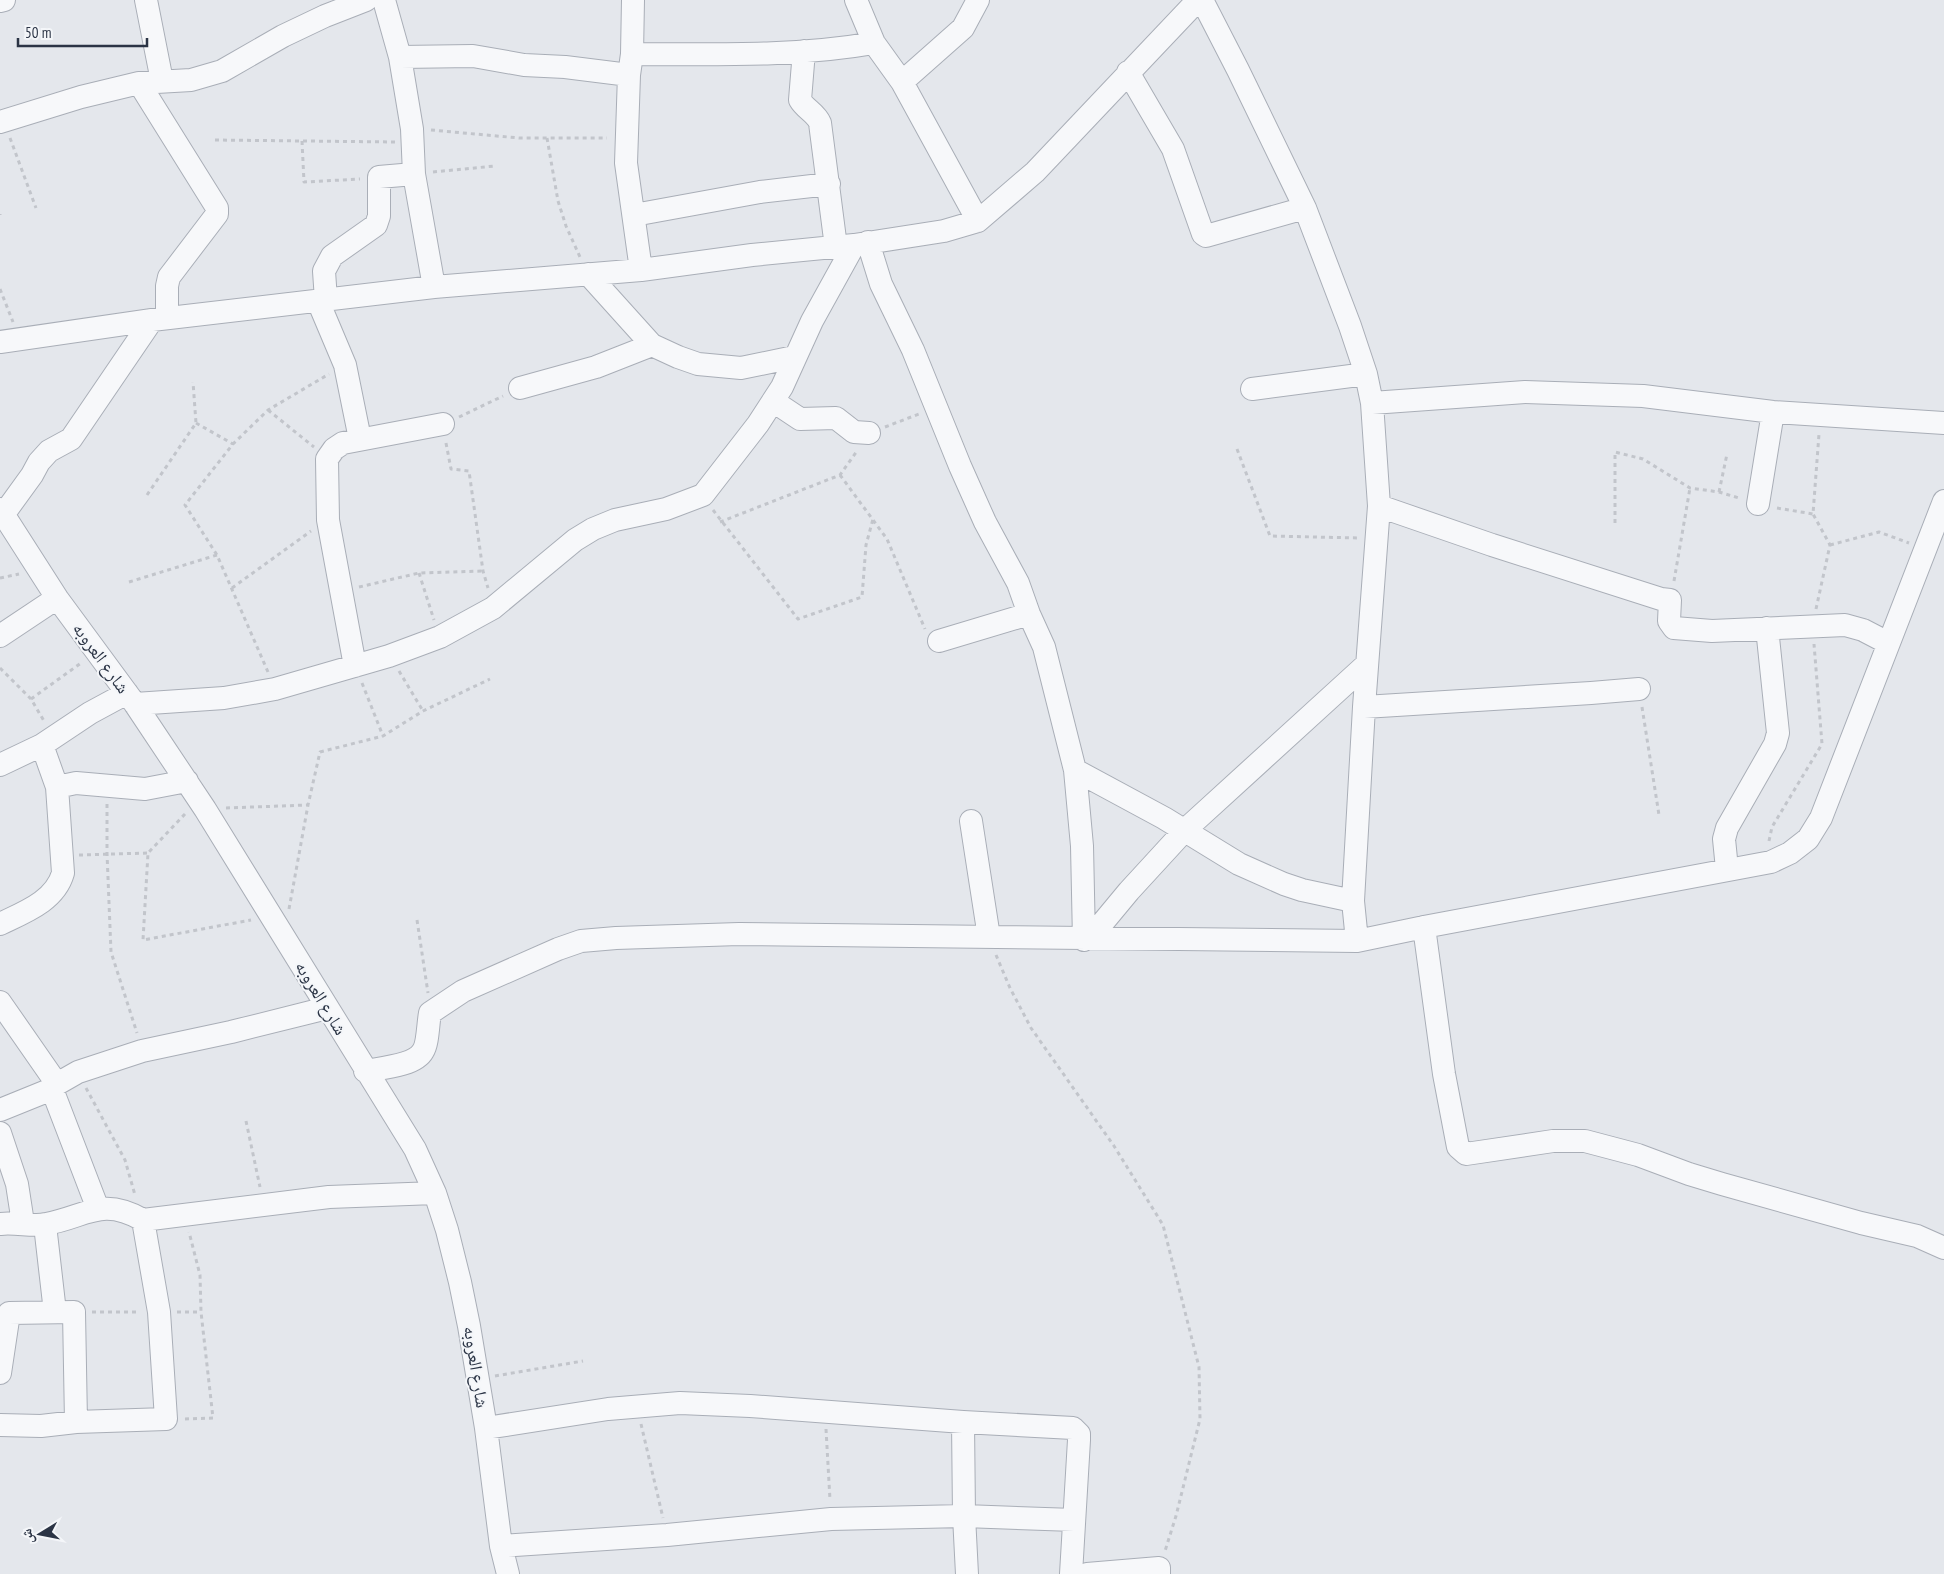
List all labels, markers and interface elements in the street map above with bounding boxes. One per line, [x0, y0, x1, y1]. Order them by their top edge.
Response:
scale bar [18, 15, 146, 47]
text: 50 m [25, 23, 51, 42]
street label: شارع العروبه [68, 618, 135, 698]
street label: شارع العروبه [290, 957, 352, 1039]
street label: شارع العروبه [459, 1324, 494, 1409]
north arrow [15, 1509, 65, 1559]
text: ش [17, 1527, 37, 1545]

